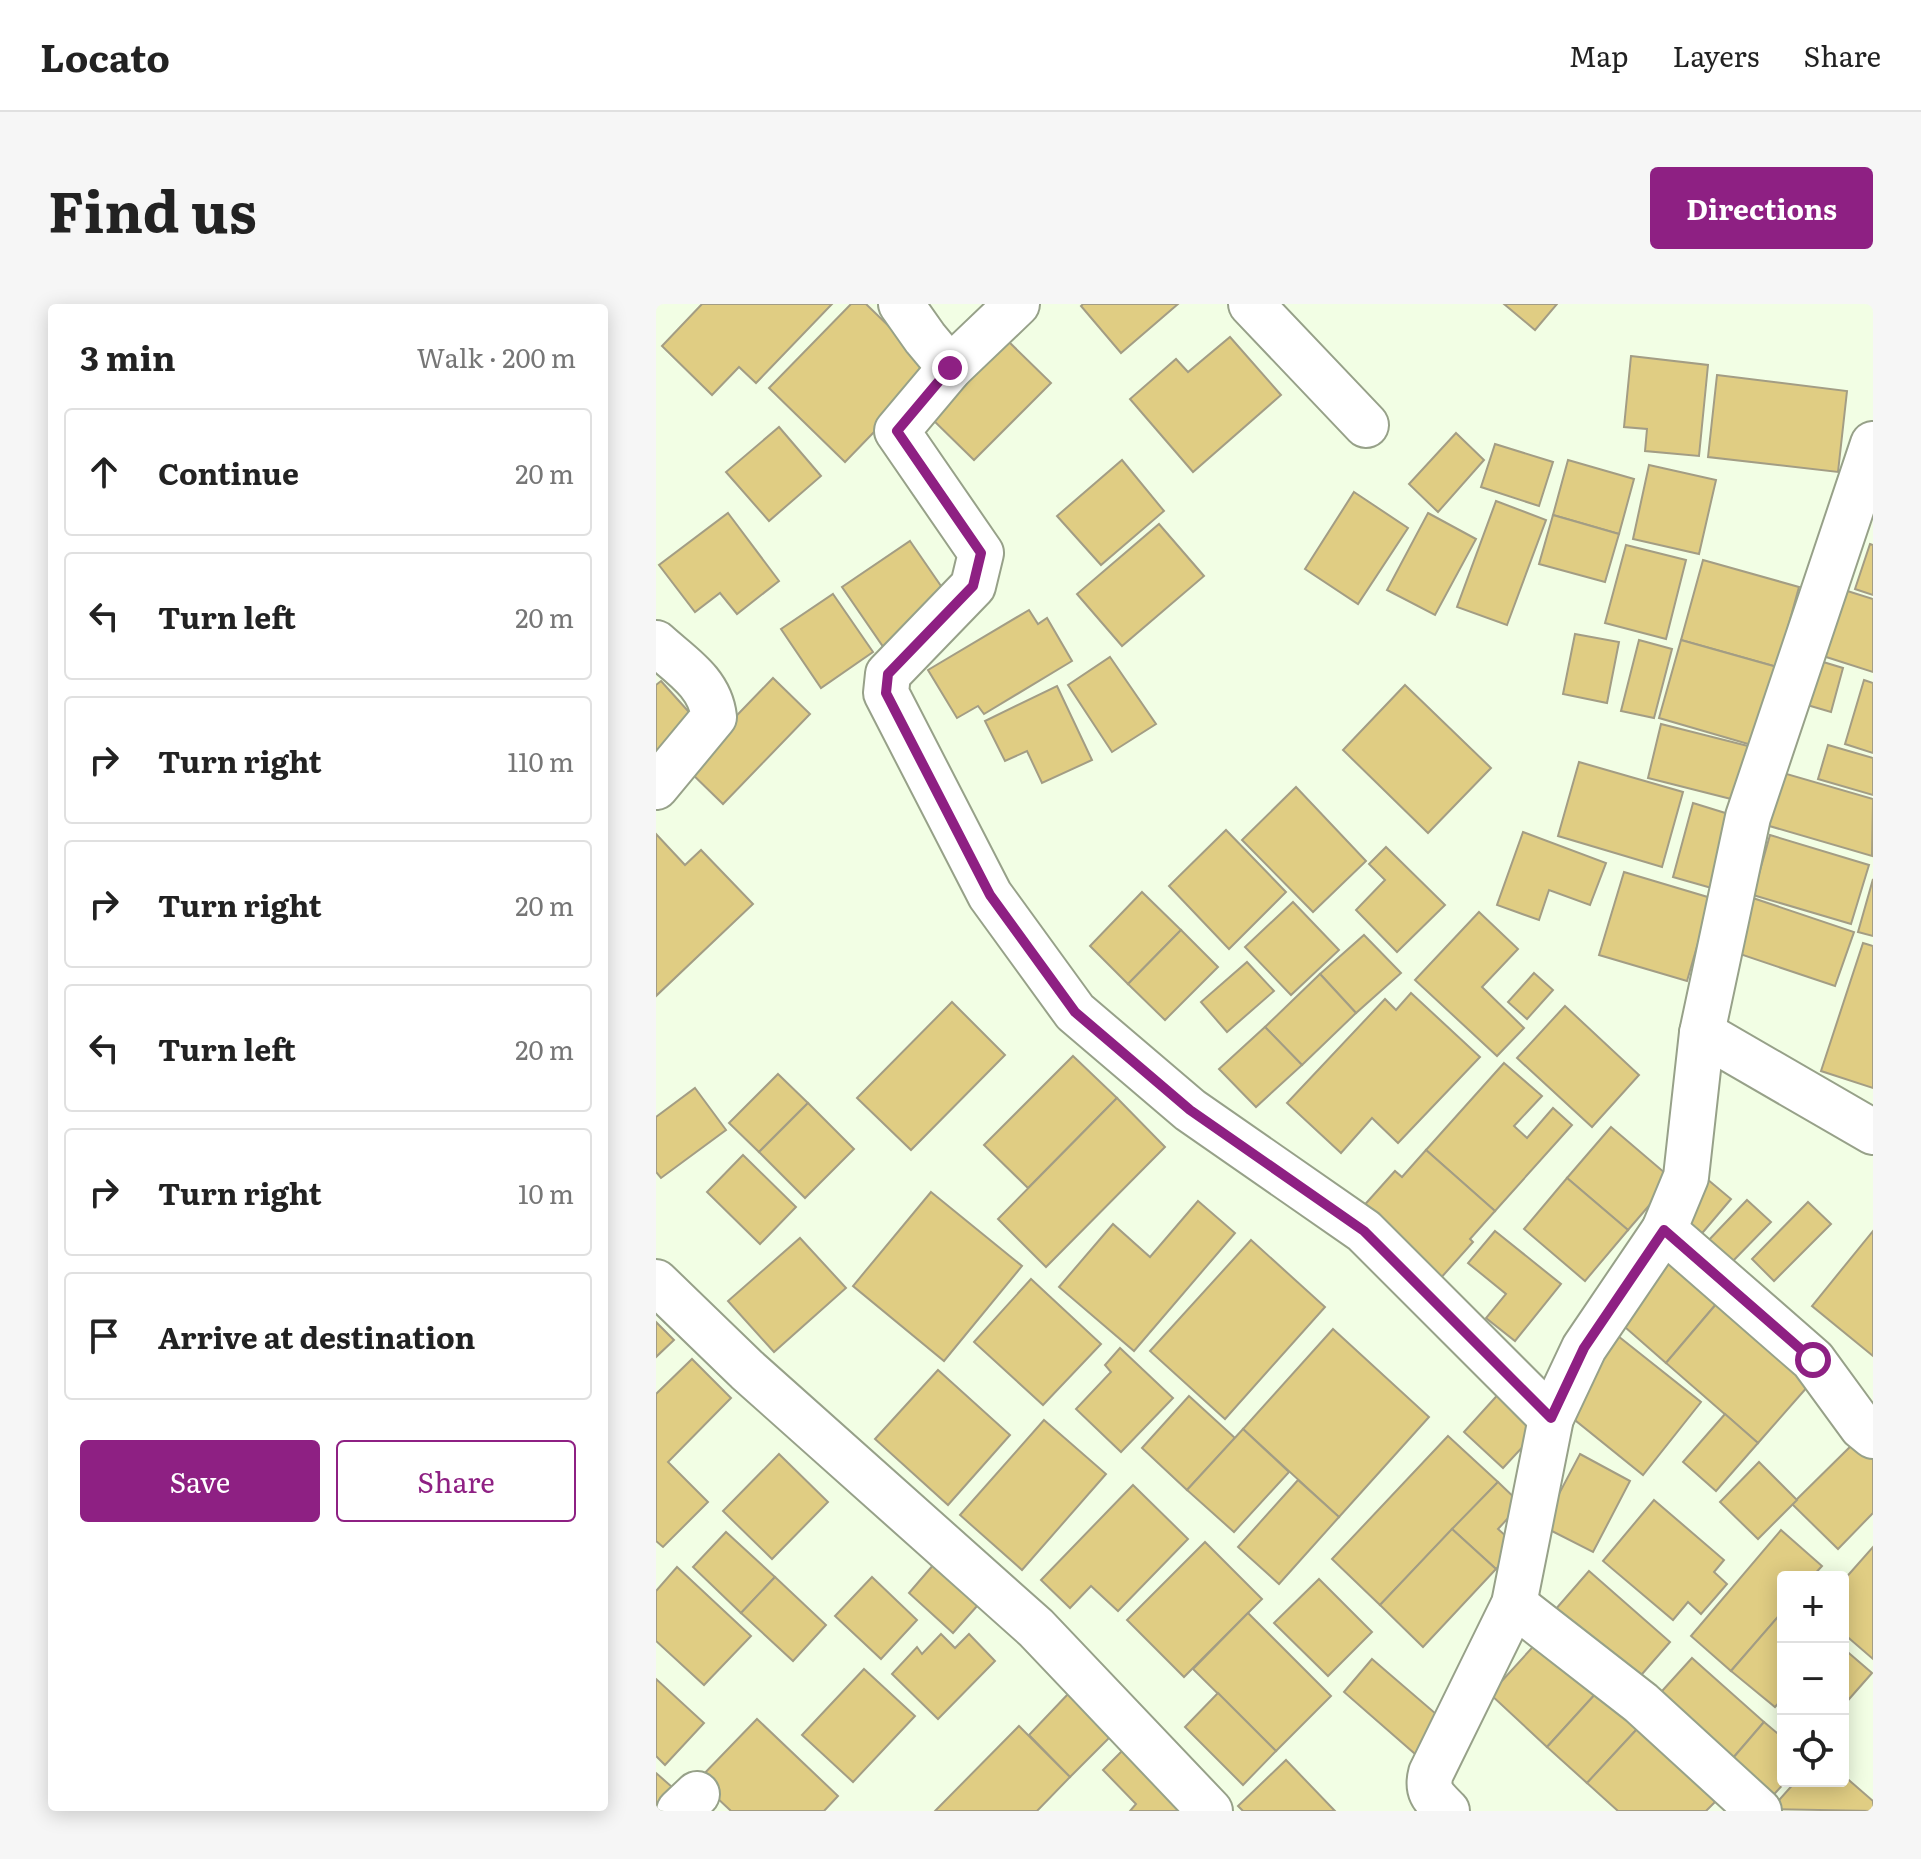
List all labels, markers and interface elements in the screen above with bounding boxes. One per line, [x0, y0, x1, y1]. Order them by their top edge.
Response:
text: Locato [40, 27, 170, 84]
text: Map [1569, 34, 1628, 76]
text: Layers [1672, 34, 1759, 76]
text: Share [1803, 34, 1881, 76]
text: Find us [48, 167, 257, 250]
button: Directions [1650, 167, 1873, 249]
text: 3 min [80, 331, 176, 381]
text: Walk · 200 m [417, 337, 576, 376]
route end [932, 350, 968, 386]
icon: ahead [82, 450, 126, 494]
text: Continue [158, 450, 299, 494]
text: 20 m [515, 453, 574, 492]
icon: left [82, 594, 126, 638]
text: Turn left [158, 594, 296, 638]
text: 20 m [515, 597, 574, 636]
icon: right [82, 738, 126, 782]
text: Turn right [158, 738, 322, 782]
text: 110 m [507, 741, 574, 780]
icon: right [82, 882, 126, 926]
text: Turn right [158, 882, 322, 926]
text: 20 m [515, 885, 574, 924]
icon: left [82, 1026, 126, 1070]
text: Turn left [158, 1026, 296, 1070]
text: 20 m [515, 1029, 574, 1068]
icon: right [82, 1170, 126, 1214]
text: Turn right [158, 1170, 322, 1214]
text: 10 m [518, 1173, 574, 1212]
icon: arrive [82, 1314, 126, 1358]
text: Arrive at destination [158, 1314, 475, 1358]
route start [1795, 1342, 1831, 1378]
button: Save [80, 1440, 320, 1522]
button: Share [336, 1440, 576, 1522]
map controls [1777, 1571, 1849, 1787]
button: + [1777, 1571, 1849, 1643]
button: − [1777, 1643, 1849, 1715]
button: locate [1777, 1715, 1849, 1787]

